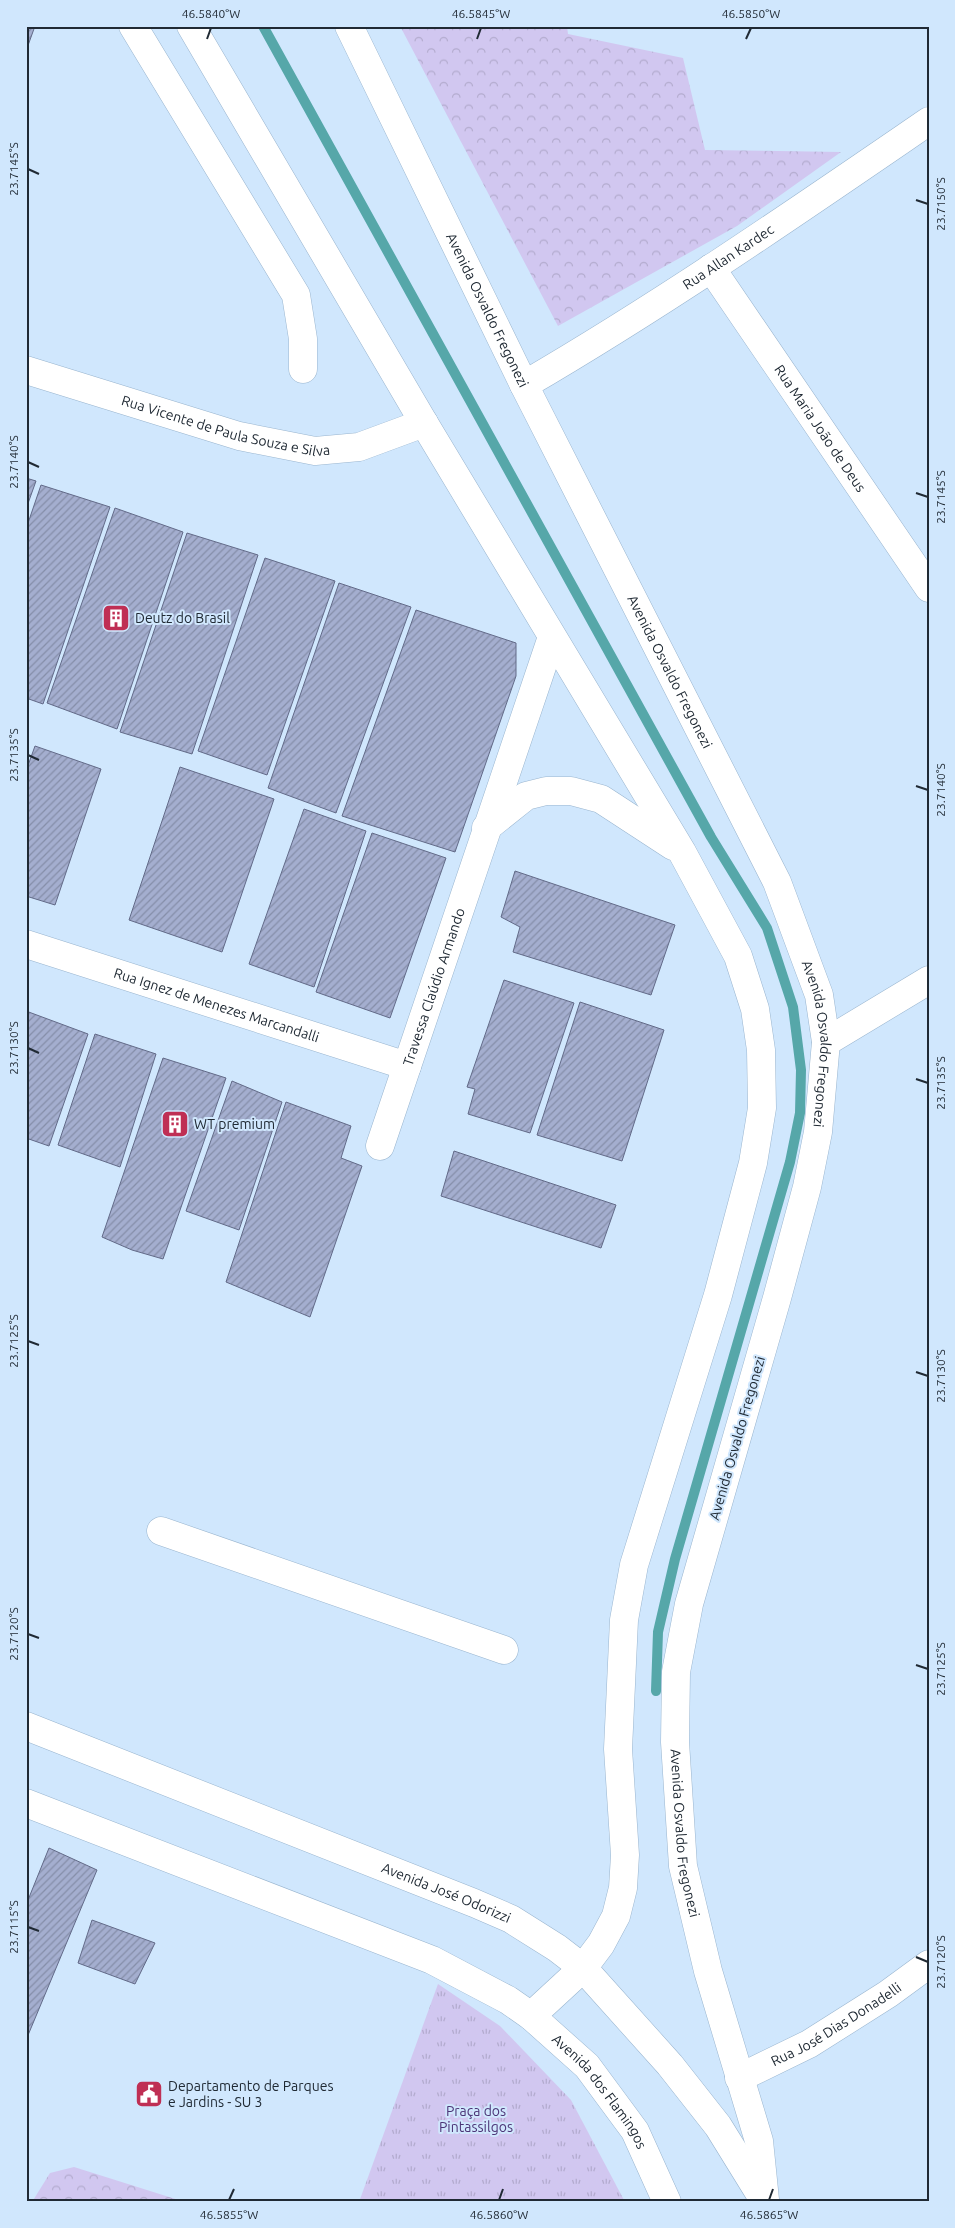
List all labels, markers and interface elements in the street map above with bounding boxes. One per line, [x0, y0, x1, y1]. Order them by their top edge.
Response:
text: 46.5840°W [182, 7, 240, 20]
text: 46.5845°W [452, 7, 510, 20]
text: 46.5850°W [722, 7, 780, 20]
text: 23.7145°S [7, 142, 20, 196]
text: 23.7150°S [934, 177, 947, 231]
street label: Rua Allan Kardec [680, 221, 777, 293]
street label: Avenida Osvaldo Fregonezi [443, 230, 532, 390]
street label: Rua Maria João de Deus [771, 362, 869, 495]
street label: Rua Vicente de Paula Souza e Silva [120, 392, 331, 459]
text: 23.7140°S [7, 435, 20, 489]
text: 23.7145°S [934, 470, 947, 524]
street label: Avenida Osvaldo Fregonezi [624, 592, 716, 751]
building icon: Deutz do Brasil [101, 603, 131, 633]
place label: Deutz do Brasil [135, 610, 230, 626]
text: 23.7135°S [7, 728, 20, 782]
text: 23.7140°S [934, 763, 947, 817]
street label: Travessa Claúdio Armando [400, 906, 468, 1068]
street label: Avenida Osvaldo Fregonezi [799, 958, 834, 1128]
street label: Rua Ignez de Menezes Marcandalli [112, 965, 321, 1045]
text: 23.7130°S [7, 1021, 20, 1075]
text: 23.7135°S [934, 1056, 947, 1110]
building icon: WT premium [160, 1109, 190, 1139]
place label: WT premium [194, 1116, 275, 1132]
text: 23.7125°S [7, 1314, 20, 1368]
text: 23.7130°S [934, 1349, 947, 1403]
street label: Avenida Osvaldo Fregonezi [706, 1354, 768, 1522]
text: 23.7120°S [7, 1607, 20, 1661]
text: 23.7125°S [934, 1642, 947, 1696]
street label: Avenida Osvaldo Fregonezi [667, 1748, 703, 1919]
street label: Avenida José Odorizzi [379, 1859, 513, 1926]
text: 23.7115°S [7, 1900, 20, 1954]
text: 23.7120°S [934, 1935, 947, 1989]
street label: Rua José Dias Donadelli [768, 1979, 904, 2069]
street label: Avenida dos Flamingos [549, 2031, 650, 2151]
place label: Departamento de Parques e Jardins - SU 3 [168, 2078, 334, 2110]
public building icon: Departamento de Parques e Jardins - SU 3 [134, 2079, 164, 2109]
park label: Praça dos Pintassilgos [439, 2103, 513, 2135]
text: 46.5855°W [200, 2208, 258, 2221]
text: 46.5860°W [470, 2208, 528, 2221]
text: 46.5865°W [740, 2208, 798, 2221]

